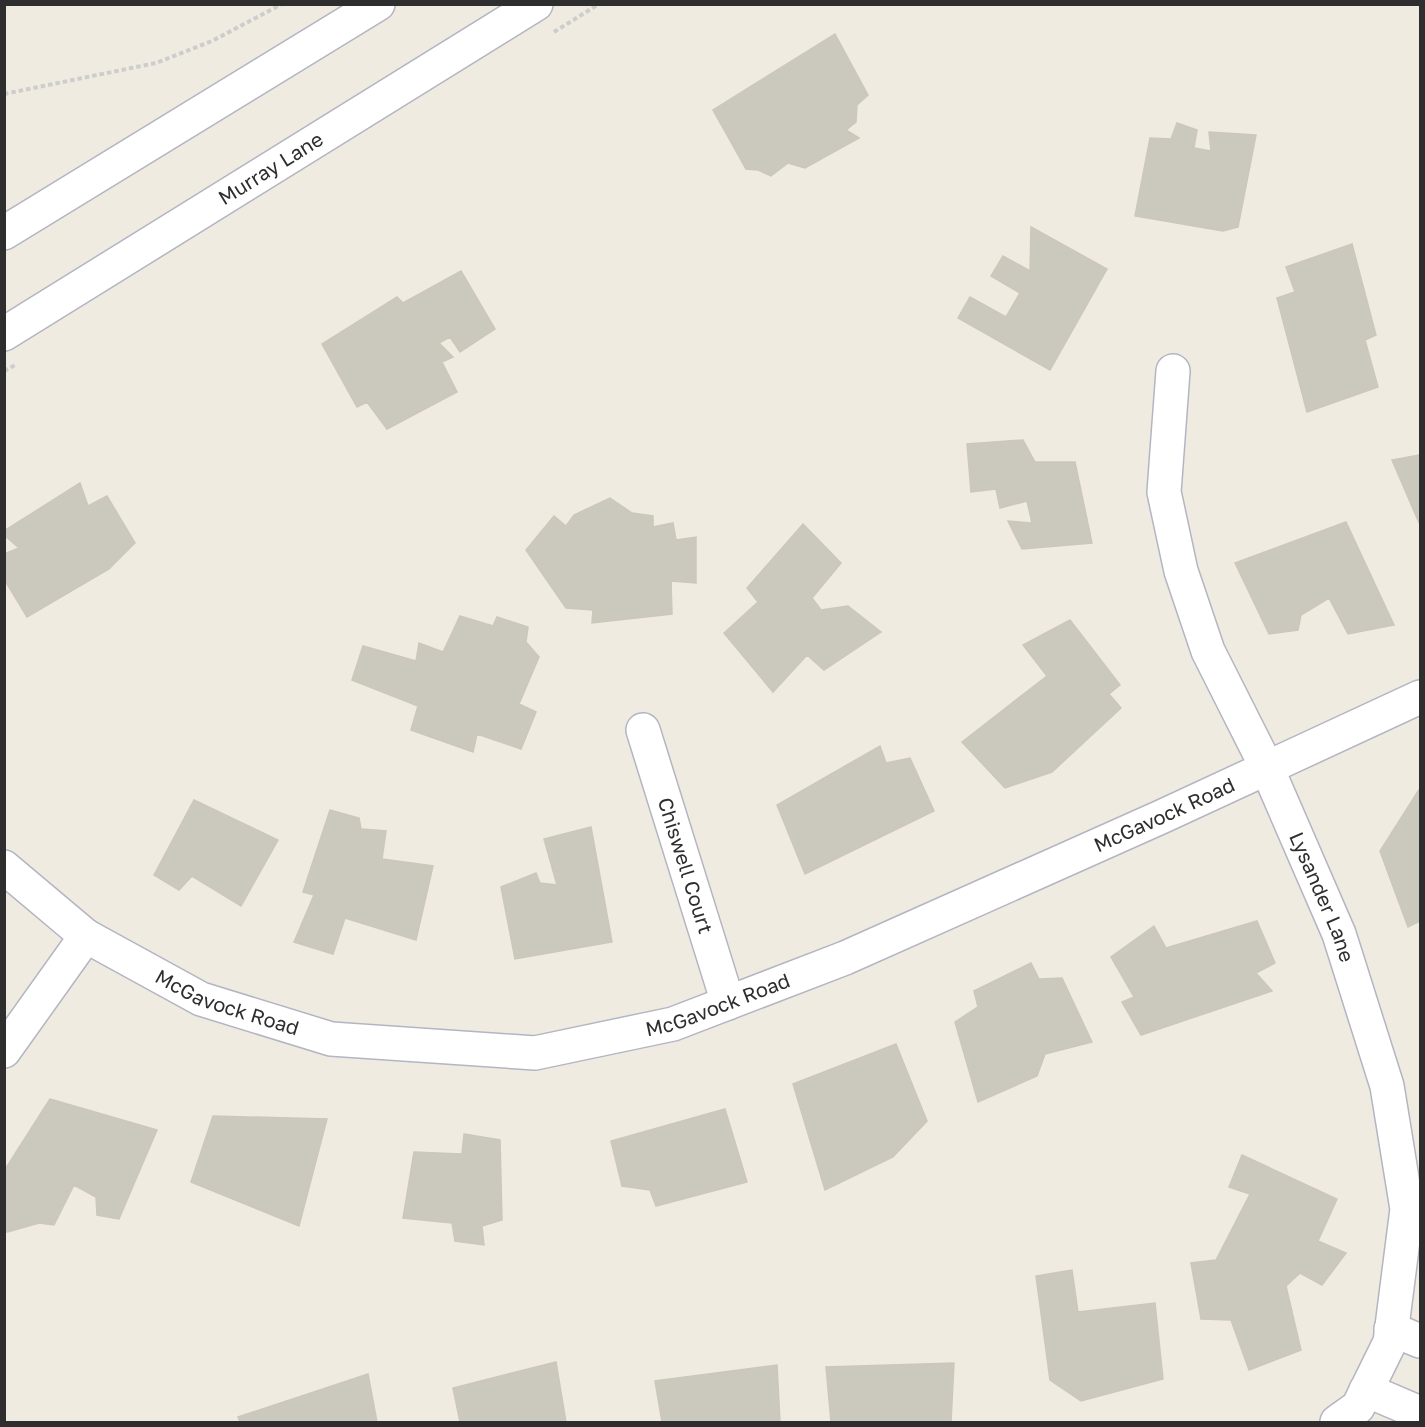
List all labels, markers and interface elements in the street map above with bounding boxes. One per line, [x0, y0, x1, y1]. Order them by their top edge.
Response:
street label: Murray Lane [214, 126, 327, 209]
street label: McGavock Road [1090, 772, 1238, 856]
street label: Chiswell Court [654, 794, 719, 936]
street label: Lysander Lane [1285, 828, 1360, 965]
street label: McGavock Road [152, 963, 302, 1039]
street label: McGavock Road [643, 967, 793, 1041]

